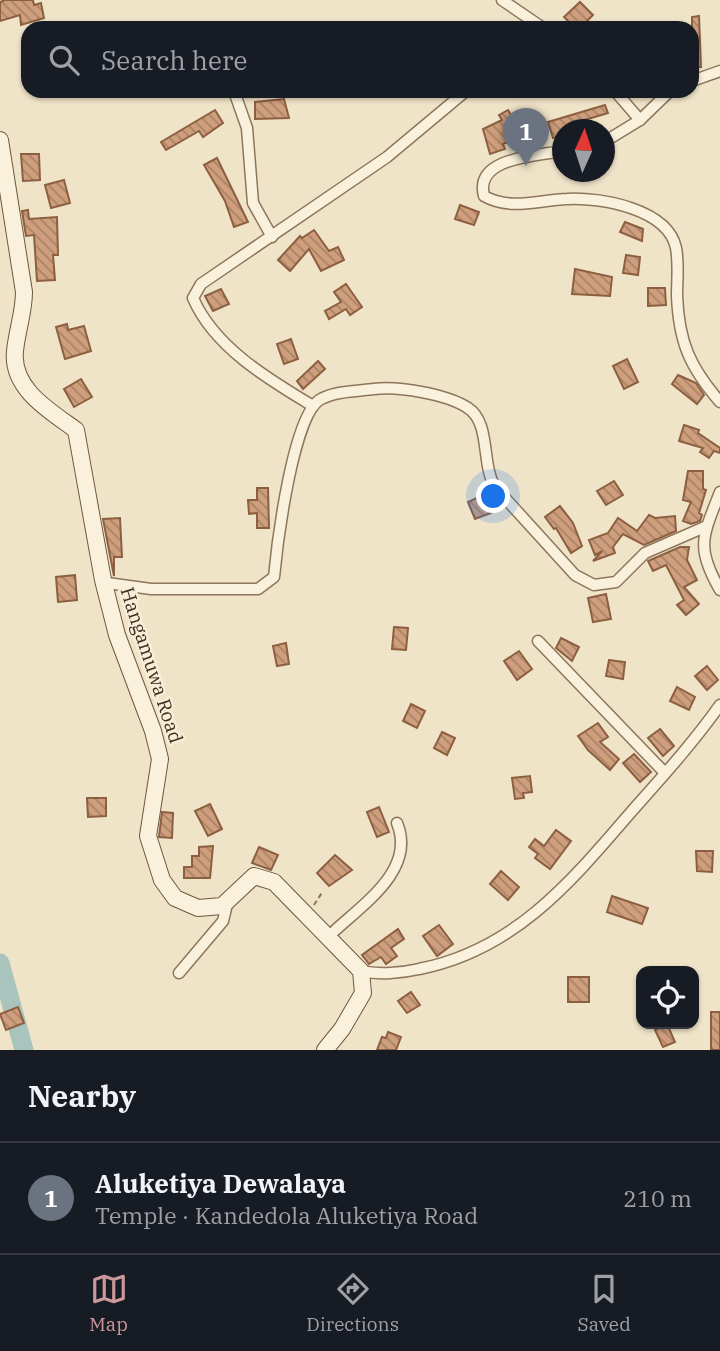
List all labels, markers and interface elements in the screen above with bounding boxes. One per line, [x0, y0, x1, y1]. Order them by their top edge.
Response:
search box [21, 21, 699, 98]
icon: search [45, 41, 83, 79]
text: Search here [101, 43, 247, 77]
pin: 1 [503, 108, 549, 166]
north arrow [552, 119, 615, 182]
your location [476, 479, 510, 513]
street label: Hangamuwa Road [115, 584, 189, 746]
map controls [636, 966, 699, 1029]
button: locate [636, 966, 699, 1029]
text: Nearby [28, 1076, 136, 1115]
text: Aluketiya Dewalaya [95, 1166, 346, 1200]
text: 1 [44, 1183, 58, 1213]
text: 210 m [623, 1183, 692, 1213]
text: Temple · Kandedola Aluketiya Road [95, 1200, 478, 1230]
tab: Map [89, 1270, 128, 1336]
tab: Directions [306, 1270, 399, 1336]
tab: Saved [578, 1270, 631, 1336]

